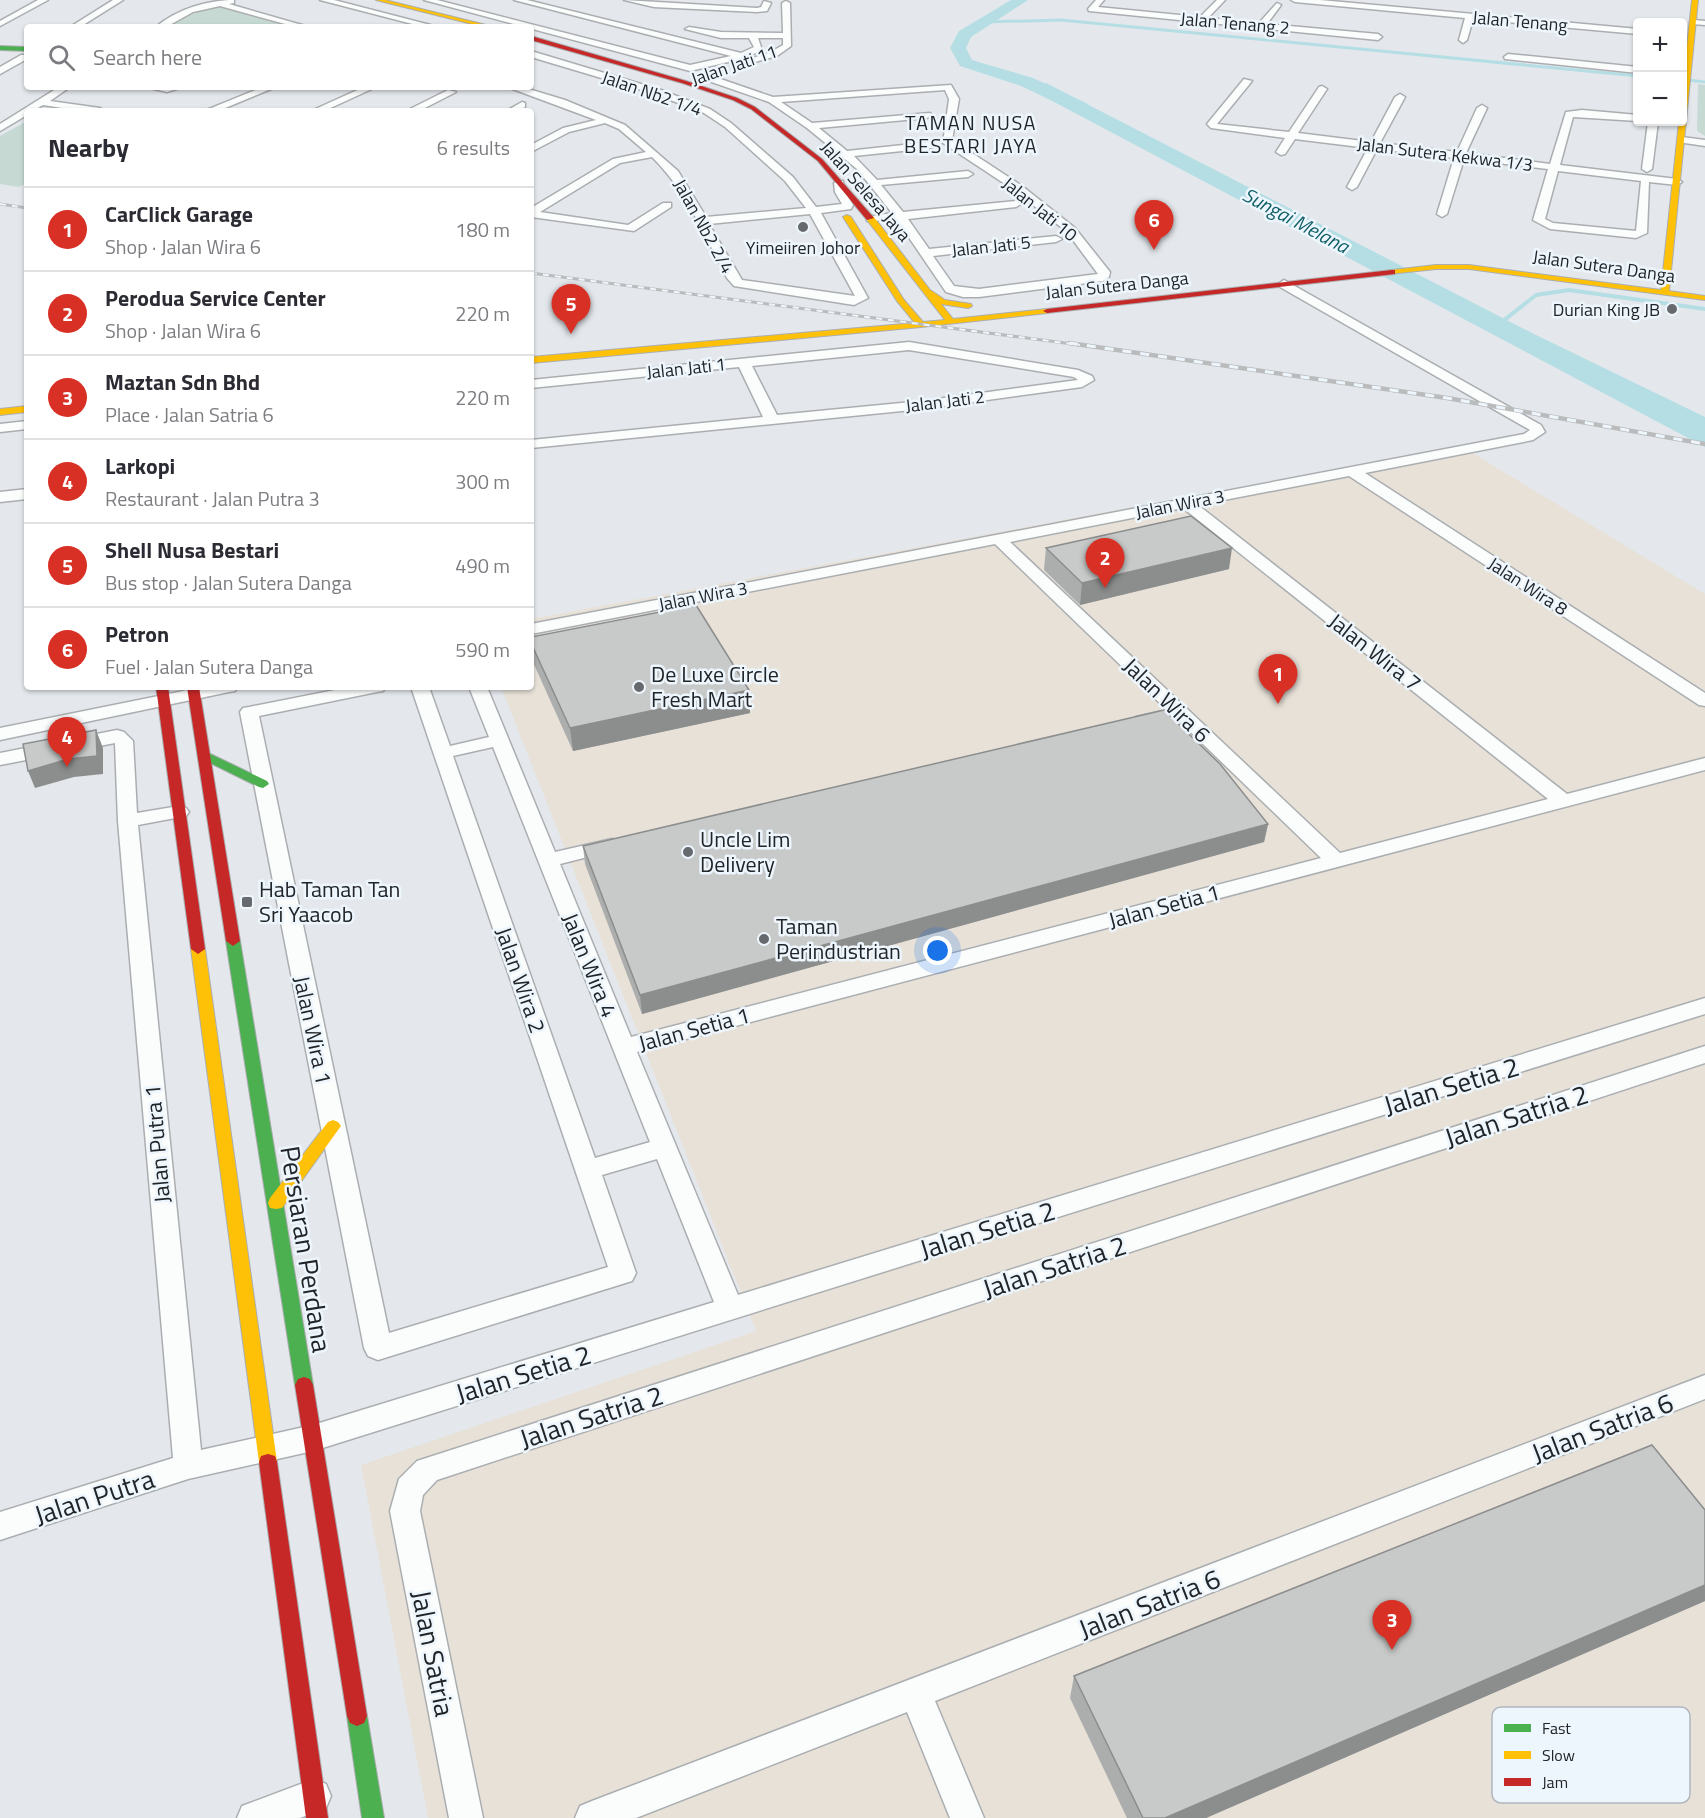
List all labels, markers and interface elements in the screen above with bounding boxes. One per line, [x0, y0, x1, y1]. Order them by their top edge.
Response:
street label: Jalan Tenang [1471, 3, 1569, 39]
street label: Jalan Tenang 2 [1179, 5, 1291, 41]
map controls [1633, 18, 1687, 126]
button: + [1633, 18, 1687, 72]
search box [24, 24, 534, 90]
street label: Jalan Jati 11 [687, 38, 781, 92]
text: Search here [93, 40, 202, 74]
icon: search [45, 41, 78, 74]
street label: Jalan Nb2 1/4 [598, 63, 706, 123]
button: − [1633, 72, 1687, 126]
district label: TAMAN NUSA BESTARI JAYA [904, 107, 1038, 161]
text: Nearby [48, 128, 129, 167]
street label: Jalan Sutera Kekwa 1/3 [1356, 130, 1534, 178]
text: 6 results [437, 132, 510, 163]
street label: Jalan Selesa Jaya [814, 135, 918, 247]
street label: Jalan Jati 10 [997, 170, 1083, 248]
street label: Jalan Nb2 2/4 [667, 174, 741, 278]
water label: Sungai Melana [1237, 179, 1356, 262]
text: CarClick Garage [105, 197, 253, 231]
pin: 6 [1134, 200, 1174, 250]
text: 1 [62, 214, 73, 245]
text: 180 m [455, 214, 510, 245]
marker: Yimeiiren Johor [796, 220, 810, 234]
street label: Jalan Jati 5 [950, 228, 1032, 264]
text: Shop · Jalan Wira 6 [105, 231, 261, 262]
place label: Yimeiiren Johor [746, 234, 860, 261]
street label: Jalan Sutera Danga [1531, 243, 1677, 289]
street label: Jalan Sutera Danga [1044, 264, 1190, 306]
text: Perodua Service Center [105, 281, 326, 315]
pin: 5 [552, 284, 590, 334]
place label: Durian King JB [1553, 296, 1660, 323]
text: 2 [62, 298, 73, 329]
text: 220 m [455, 298, 510, 329]
marker: Durian King JB [1665, 302, 1679, 316]
text: Shop · Jalan Wira 6 [105, 315, 261, 346]
street label: Jalan Jati 1 [645, 350, 727, 386]
text: Maztan Sdn Bhd [105, 365, 260, 399]
text: 3 [62, 382, 73, 413]
text: 220 m [455, 382, 510, 413]
street label: Jalan Jati 2 [904, 383, 986, 419]
text: Place · Jalan Satria 6 [105, 399, 274, 430]
text: Larkopi [105, 449, 175, 483]
text: 4 [62, 466, 73, 497]
text: 300 m [455, 466, 510, 497]
street label: Jalan Wira 3 [1133, 482, 1227, 526]
text: Restaurant · Jalan Putra 3 [105, 483, 320, 514]
text: Shell Nusa Bestari [105, 533, 279, 567]
pin: 2 [1086, 538, 1124, 588]
text: 5 [62, 550, 73, 581]
text: 490 m [455, 550, 510, 581]
street label: Jalan Wira 8 [1483, 550, 1573, 622]
text: Bus stop · Jalan Sutera Danga [105, 567, 352, 598]
street label: Jalan Wira 3 [656, 574, 750, 618]
street label: Jalan Wira 7 [1321, 605, 1429, 699]
text: Petron [105, 617, 169, 651]
text: 6 [62, 634, 73, 665]
text: 590 m [455, 634, 510, 665]
street label: Jalan Wira 6 [1116, 649, 1218, 751]
text: Fuel · Jalan Sutera Danga [105, 651, 313, 682]
pin: 1 [1258, 654, 1298, 704]
place label: De Luxe Circle Fresh Mart [651, 657, 779, 716]
marker: De Luxe Circle Fresh Mart [632, 680, 646, 694]
pin: 4 [48, 718, 86, 767]
place label: Uncle Lim Delivery [700, 822, 790, 881]
marker: Uncle Lim Delivery [681, 845, 695, 859]
place label: Hab Taman Tan Sri Yaacob [259, 872, 400, 931]
street label: Jalan Setia 1 [1105, 875, 1223, 937]
marker: Hab Taman Tan Sri Yaacob [240, 895, 254, 909]
street label: Jalan Wira 4 [554, 908, 626, 1022]
place label: Taman Perindustrian [776, 909, 901, 968]
street label: Jalan Wira 2 [487, 922, 555, 1038]
marker: Taman Perindustrian [757, 932, 771, 946]
your location [923, 936, 952, 965]
street label: Jalan Wira 1 [285, 973, 341, 1087]
street label: Jalan Setia 1 [635, 998, 753, 1060]
street label: Jalan Setia 2 [1378, 1045, 1524, 1125]
street label: Jalan Satria 2 [1439, 1072, 1593, 1158]
street label: Jalan Putra 1 [135, 1084, 179, 1204]
street label: Persiaran Perdana [270, 1143, 344, 1356]
street label: Jalan Setia 2 [914, 1189, 1060, 1269]
street label: Jalan Satria 2 [977, 1223, 1131, 1309]
street label: Jalan Setia 2 [450, 1333, 596, 1413]
street label: Jalan Satria 2 [514, 1373, 668, 1459]
street label: Jalan Satria 6 [1525, 1381, 1679, 1473]
street label: Jalan Putra [29, 1457, 160, 1535]
street label: Jalan Satria 6 [1072, 1557, 1226, 1649]
street label: Jalan Satria [402, 1586, 466, 1720]
pin: 3 [1372, 1600, 1412, 1650]
legend [1492, 1707, 1690, 1803]
text: Fast [1542, 1716, 1571, 1740]
text: Slow [1542, 1743, 1575, 1767]
text: Jam [1542, 1770, 1568, 1794]

